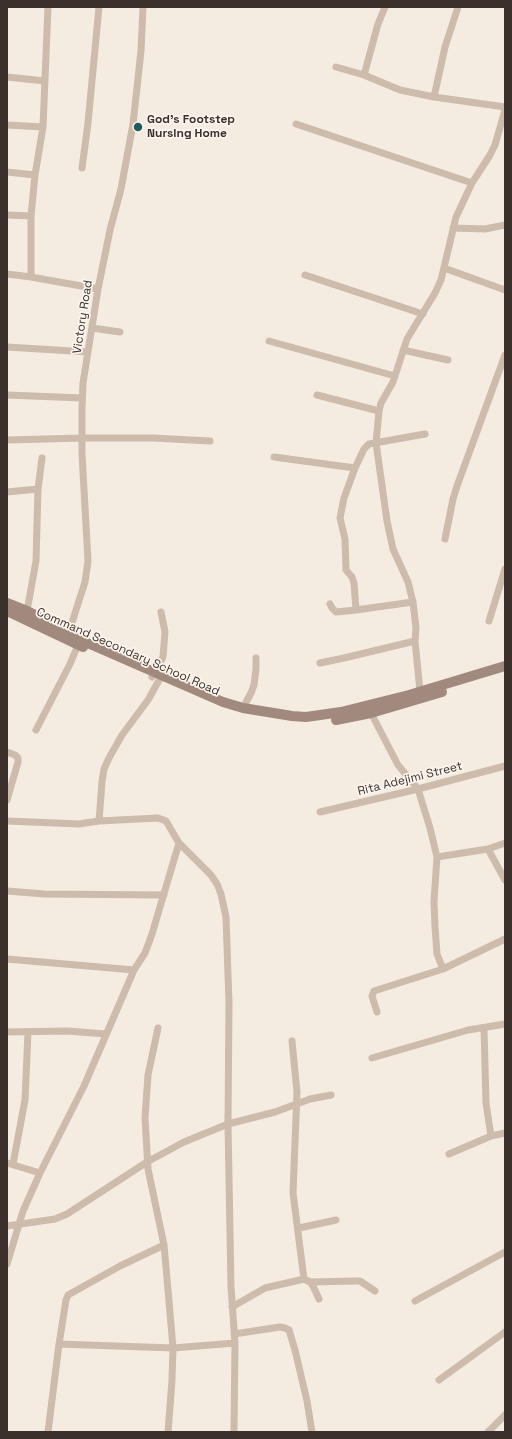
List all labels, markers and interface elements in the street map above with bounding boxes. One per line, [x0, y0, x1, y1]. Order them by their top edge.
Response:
place label: God's Footstep Nursing Home [147, 113, 235, 141]
marker: God's Footstep Nursing Home [132, 121, 144, 133]
street label: Victory Road [70, 279, 96, 355]
street label: Command Secondary School Road [34, 605, 222, 699]
street label: Rita Adejimi Street [356, 759, 464, 799]

